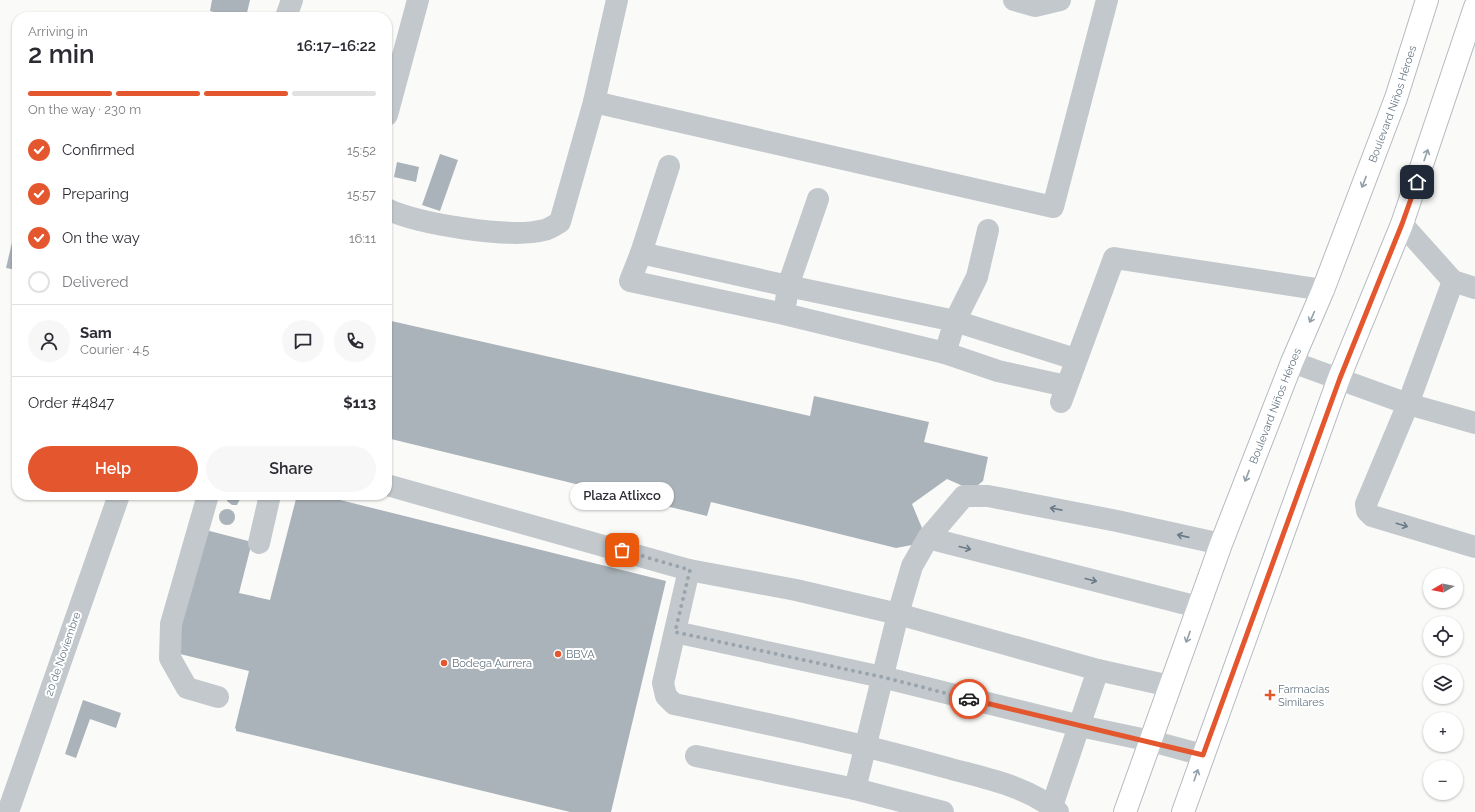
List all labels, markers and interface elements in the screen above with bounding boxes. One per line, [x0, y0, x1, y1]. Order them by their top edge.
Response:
text: Arriving in [28, 24, 88, 39]
text: 16:17–16:22 [297, 37, 376, 55]
text: 2 min [28, 39, 95, 69]
street label: Boulevard Niños Héroes [1366, 44, 1419, 164]
text: On the way · 230 m [28, 102, 141, 117]
icon: check [28, 139, 50, 161]
text: Confirmed [62, 141, 135, 159]
text: 15:52 [347, 143, 376, 158]
one-way arrow [1423, 148, 1430, 161]
pin [1400, 165, 1434, 199]
icon: home [1406, 171, 1428, 193]
one-way arrow [1359, 176, 1367, 188]
icon: check [28, 183, 50, 205]
text: Preparing [62, 185, 129, 203]
text: 15:57 [347, 187, 376, 202]
icon: check [28, 227, 50, 249]
text: On the way [62, 229, 140, 247]
text: 16:11 [349, 231, 376, 246]
text: Delivered [62, 273, 129, 291]
one-way arrow [1308, 310, 1315, 322]
button: person [28, 320, 70, 362]
button: chat [282, 320, 324, 362]
button: phone [334, 320, 376, 362]
text: Sam [80, 324, 112, 342]
text: Courier · 4.5 [80, 342, 149, 357]
street label: Boulevard Niños Héroes [1246, 346, 1304, 466]
text: Order #4847 [28, 394, 114, 412]
text: $113 [343, 394, 376, 412]
button: Help [28, 446, 198, 492]
button: Share [206, 446, 376, 492]
one-way arrow [1243, 470, 1251, 482]
callout: Plaza Atlixco [570, 482, 674, 510]
text: Plaza Atlixco [583, 488, 661, 503]
one-way arrow [1049, 505, 1062, 513]
one-way arrow [1396, 522, 1409, 529]
one-way arrow [1177, 531, 1190, 539]
pin [605, 533, 639, 567]
icon: bag [611, 539, 633, 561]
one-way arrow [959, 545, 972, 552]
north arrow [1423, 568, 1463, 608]
map controls [1423, 568, 1463, 800]
one-way arrow [1085, 576, 1098, 584]
street label: 20 de Noviembre [43, 610, 84, 698]
button: locate [1423, 616, 1463, 656]
one-way arrow [1183, 631, 1191, 643]
place label: BBVA [566, 648, 595, 661]
marker: BBVA [553, 649, 563, 659]
place label: Bodega Aurrera [452, 657, 532, 670]
marker: Bodega Aurrera [439, 658, 449, 668]
button: layers [1423, 664, 1463, 704]
courier [949, 679, 989, 719]
place label: Farmacias Similares [1278, 683, 1329, 709]
icon: car [958, 688, 980, 710]
marker: Farmacias Similares [1265, 690, 1275, 700]
button: + [1423, 712, 1463, 752]
button: − [1423, 760, 1463, 800]
one-way arrow [1192, 770, 1200, 782]

